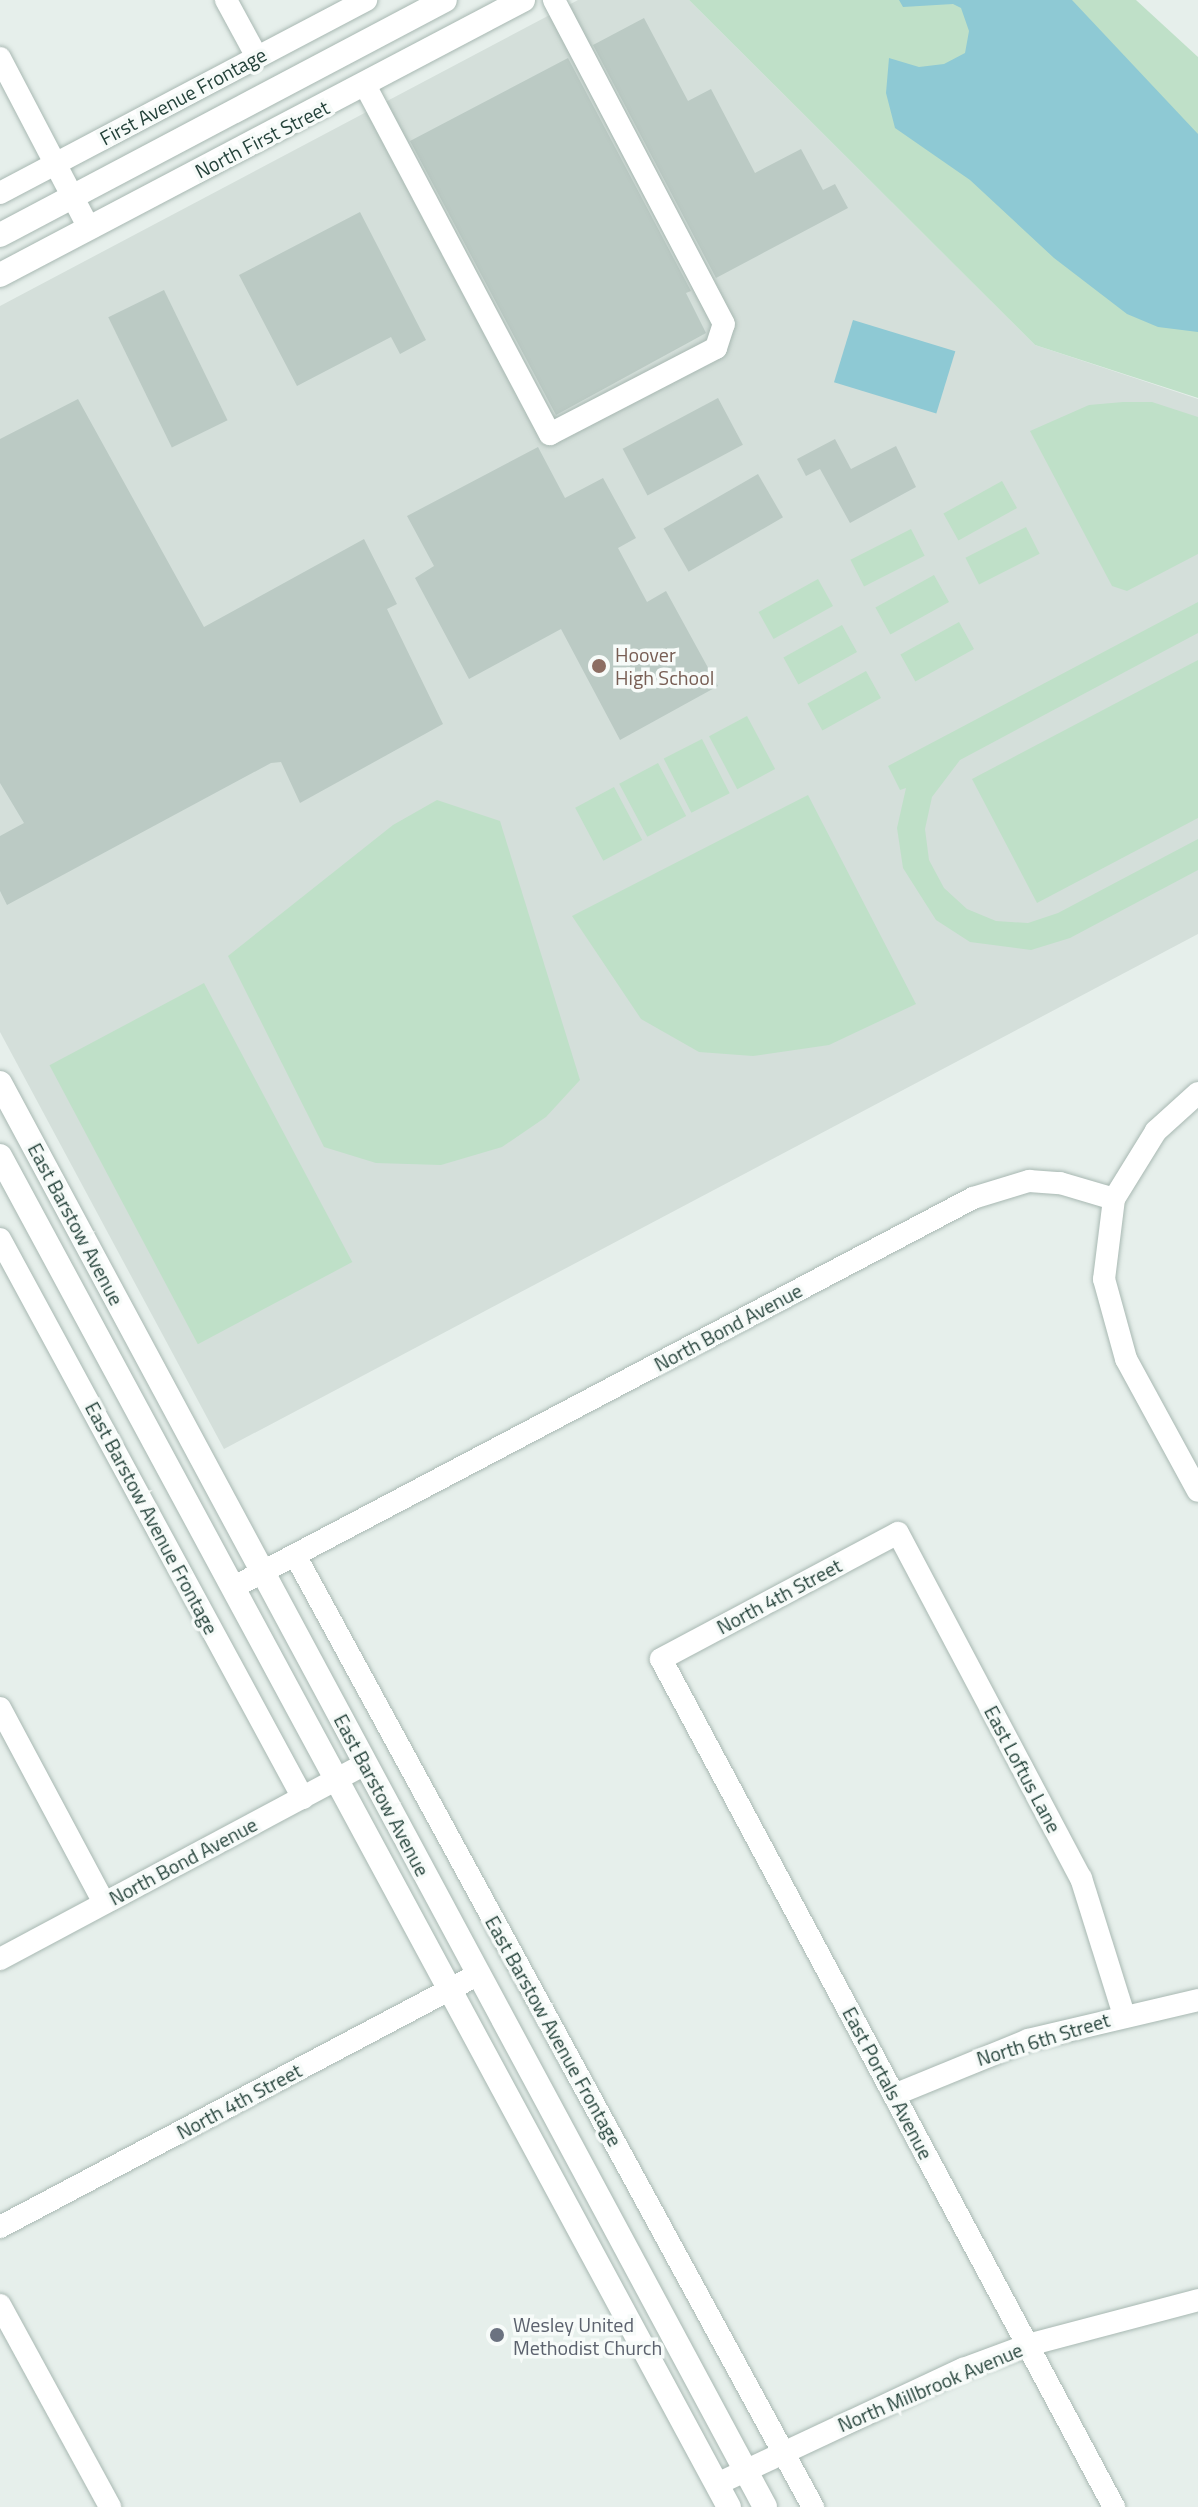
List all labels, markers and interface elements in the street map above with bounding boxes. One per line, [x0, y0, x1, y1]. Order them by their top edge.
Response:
street label: First Avenue Frontage [96, 42, 270, 150]
street label: North First Street [191, 95, 333, 183]
place label: Hoover High School [615, 642, 714, 689]
marker: Hoover High School [590, 657, 608, 675]
street label: East Barstow Avenue [23, 1139, 129, 1309]
street label: North Bond Avenue [650, 1278, 806, 1376]
street label: East Barstow Avenue Frontage [80, 1398, 224, 1638]
street label: North 4th Street [712, 1553, 846, 1639]
street label: East Loftus Lane [979, 1701, 1067, 1837]
street label: East Barstow Avenue [329, 1710, 435, 1880]
street label: North Bond Avenue [105, 1812, 261, 1910]
street label: East Barstow Avenue Frontage [480, 1912, 628, 2150]
street label: East Portals Avenue [838, 2003, 938, 2163]
street label: North 6th Street [974, 2007, 1112, 2071]
street label: North 4th Street [172, 2058, 306, 2144]
place label: Wesley United Methodist Church [513, 2312, 662, 2359]
marker: Wesley United Methodist Church [488, 2326, 506, 2344]
street label: North Millbrook Avenue [834, 2337, 1026, 2437]

